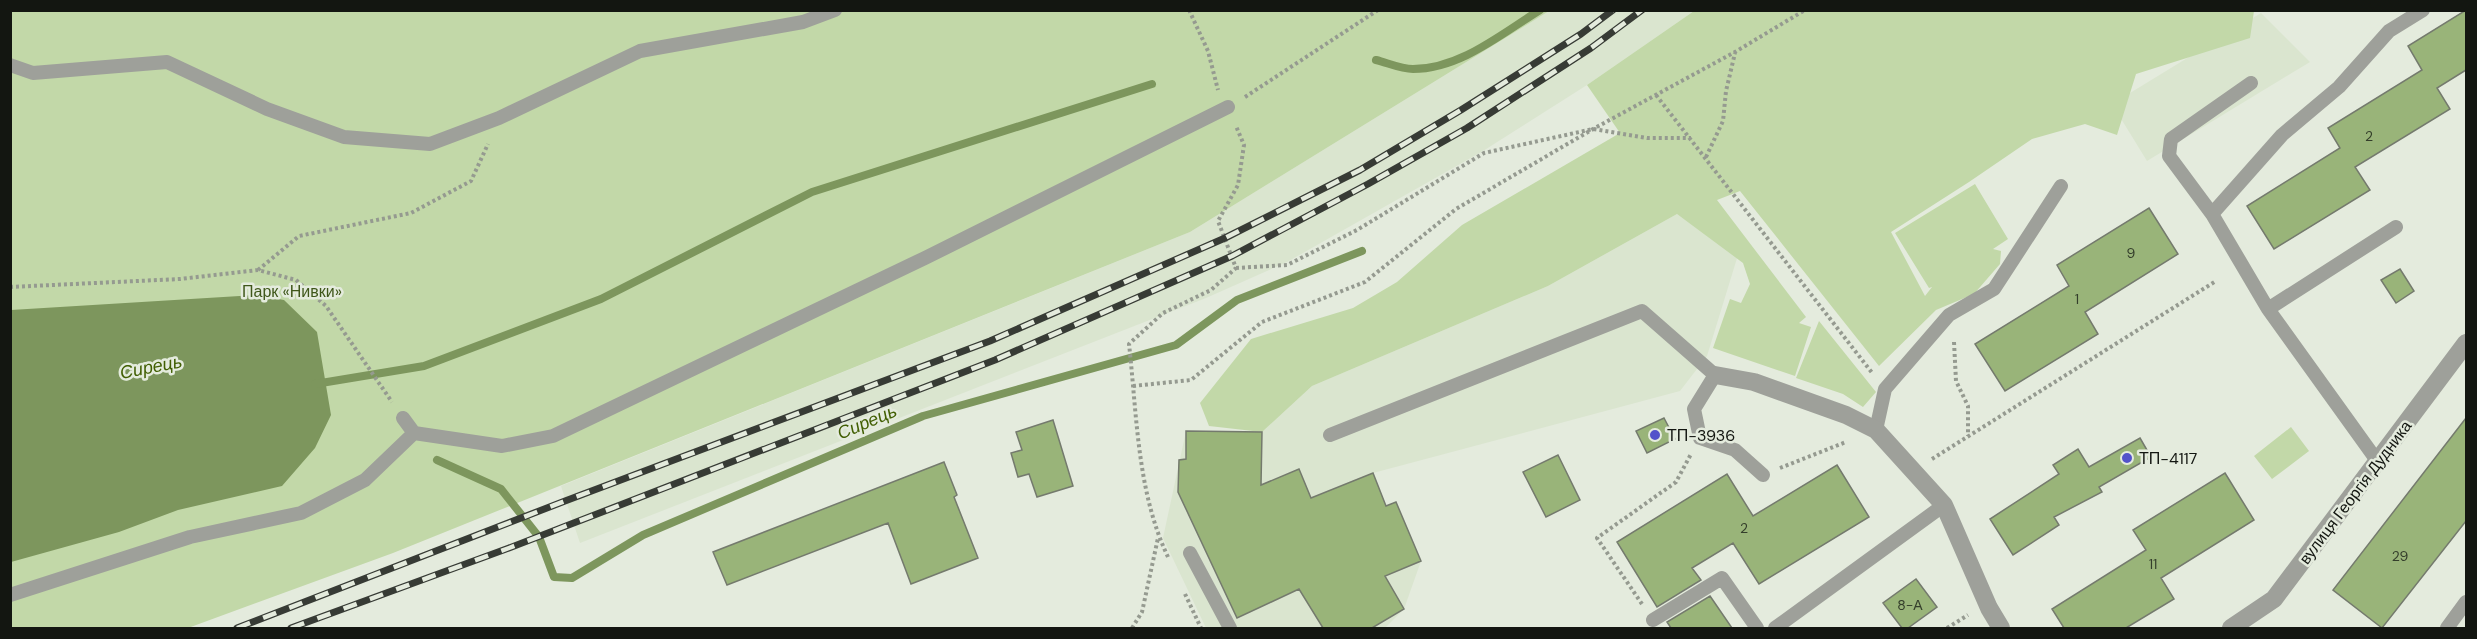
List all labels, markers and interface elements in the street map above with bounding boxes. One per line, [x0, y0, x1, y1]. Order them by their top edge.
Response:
house number: 2 [2365, 127, 2373, 145]
house number: 9 [2127, 244, 2136, 262]
park label: Парк «Нивки» [242, 281, 342, 302]
house number: 1 [2075, 290, 2079, 308]
water label: Сирець [118, 349, 184, 385]
water label: Сирець [833, 399, 901, 445]
street label: вулиця Георгія Дудника [2294, 416, 2416, 568]
place label: ТП-3936 [1667, 425, 1735, 446]
marker: ТП-3936 [1648, 428, 1662, 442]
place label: ТП-4117 [2139, 448, 2197, 469]
marker: ТП-4117 [2120, 451, 2134, 465]
house number: 2 [1740, 519, 1748, 537]
house number: 29 [2392, 547, 2409, 565]
house number: 11 [2149, 555, 2157, 573]
house number: 8-А [1897, 596, 1923, 614]

